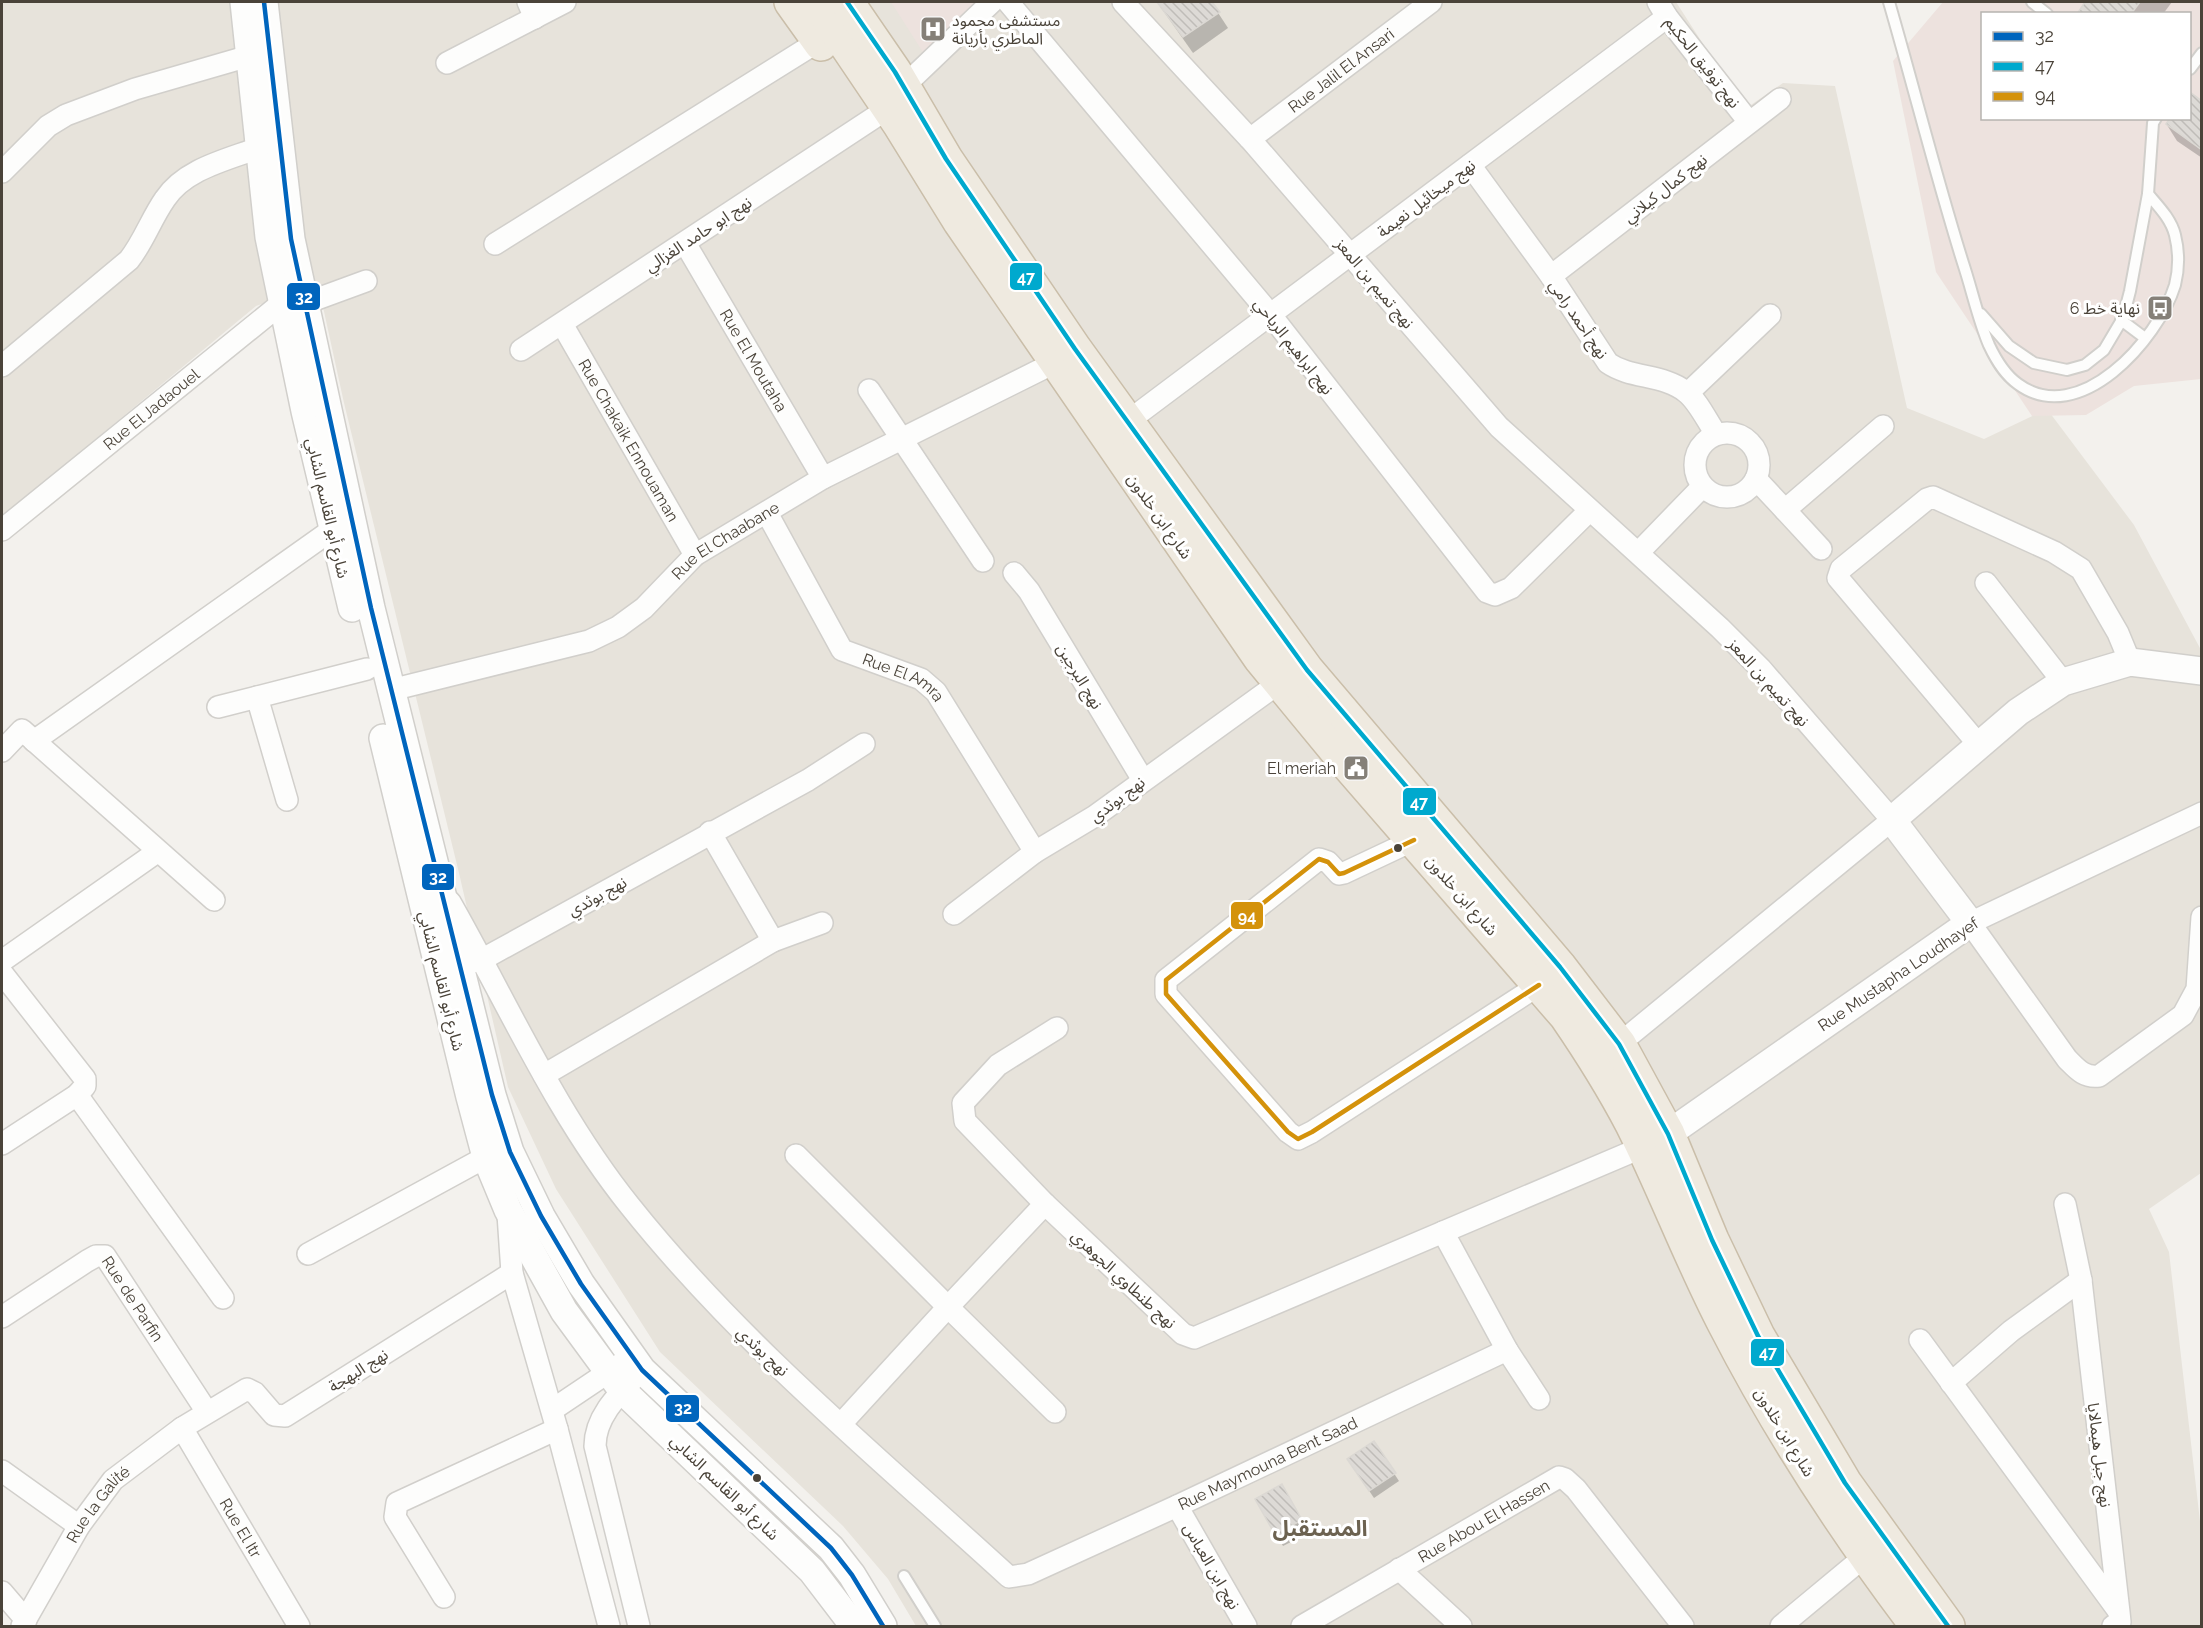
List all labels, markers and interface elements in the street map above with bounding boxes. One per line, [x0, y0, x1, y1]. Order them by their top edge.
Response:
place label: مستشفى محمود الماطري بأريانة [952, 11, 1060, 51]
legend [1981, 12, 2191, 120]
street label: نهج توفيق الحكيم [1659, 13, 1744, 114]
hospital icon: مستشفى محمود الماطري بأريانة [918, 14, 948, 44]
street label: Rue Jalil El Ansari [1284, 24, 1398, 117]
text: 32 [2035, 25, 2054, 46]
text: 47 [2035, 55, 2055, 76]
text: 94 [2035, 85, 2056, 106]
street label: نهج كمال كيلاني [1620, 150, 1713, 229]
street label: نهج ميخائيل نعيمة [1374, 155, 1481, 244]
street label: نهج ابو حامد الغزالي [641, 193, 757, 279]
street label: نهج تميم بن المعز [1328, 234, 1418, 334]
line badge: 47 [1009, 262, 1043, 291]
text: 47 [1017, 268, 1035, 287]
street label: نهج أحمد رامي [1543, 276, 1612, 364]
line badge: 32 [286, 282, 321, 311]
text: 32 [295, 288, 313, 307]
bus stop icon: نهاية خط 6 [2145, 293, 2175, 323]
street label: نهج ابراهيم الرياحي [1248, 294, 1337, 400]
place label: نهاية خط 6 [2070, 299, 2140, 318]
street label: Rue El Moutaha [716, 306, 791, 415]
street label: Rue Chakaik Ennouaman [574, 356, 683, 525]
street label: Rue El Jadaouel [99, 364, 204, 454]
street label: شارع أبو القاسم الشابي [299, 436, 353, 581]
street label: شارع ابن خلدون [1121, 470, 1196, 564]
street label: Rue El Chaabane [668, 498, 783, 584]
street label: نهج تميم بن المعز [1721, 634, 1813, 732]
street label: نهج البرجين [1050, 640, 1107, 714]
street label: Rue El Amra [860, 649, 948, 705]
public building icon: El meriah [1341, 753, 1371, 783]
place label: El meriah [1267, 759, 1336, 778]
street label: نهج بوثدي [1086, 772, 1150, 829]
line badge: 47 [1402, 787, 1437, 816]
text: 47 [1410, 793, 1428, 812]
unlabelled marker [1392, 842, 1404, 854]
street label: شارع ابن خلدون [1419, 851, 1502, 941]
line badge: 32 [421, 863, 455, 891]
text: 32 [429, 868, 447, 887]
street label: نهج بوثدي [565, 873, 631, 923]
line badge: 94 [1230, 901, 1264, 930]
text: 94 [1238, 907, 1256, 926]
street label: شارع أبو القاسم الشابي [412, 909, 468, 1054]
street label: Rue Mustapha Loudhayef [1814, 913, 1983, 1035]
street label: نهج طنطاوي الجوهري [1065, 1226, 1180, 1335]
street label: Rue de Parfin [98, 1252, 167, 1345]
street label: نهج بوثدي [731, 1323, 793, 1382]
line badge: 47 [1750, 1338, 1785, 1367]
text: 47 [1759, 1343, 1777, 1362]
street label: نهج البهجة [325, 1345, 393, 1399]
street label: شارع ابن خلدون [1748, 1385, 1818, 1482]
line badge: 32 [665, 1394, 700, 1423]
text: 32 [674, 1399, 692, 1418]
street label: نهج جبل هيمالايا [2081, 1402, 2115, 1509]
street label: Rue Maymouna Bent Saad [1175, 1413, 1361, 1514]
street label: شارع أبو القاسم الشابي [664, 1431, 783, 1546]
street label: Rue la Galité [62, 1462, 134, 1546]
unlabelled marker [751, 1472, 763, 1484]
street label: Rue Abou El Hassen [1415, 1475, 1553, 1567]
street label: Rue El Itr [216, 1495, 266, 1562]
district label: المستقبل [1272, 1515, 1368, 1541]
street label: نهج ابن العباس [1177, 1520, 1244, 1614]

